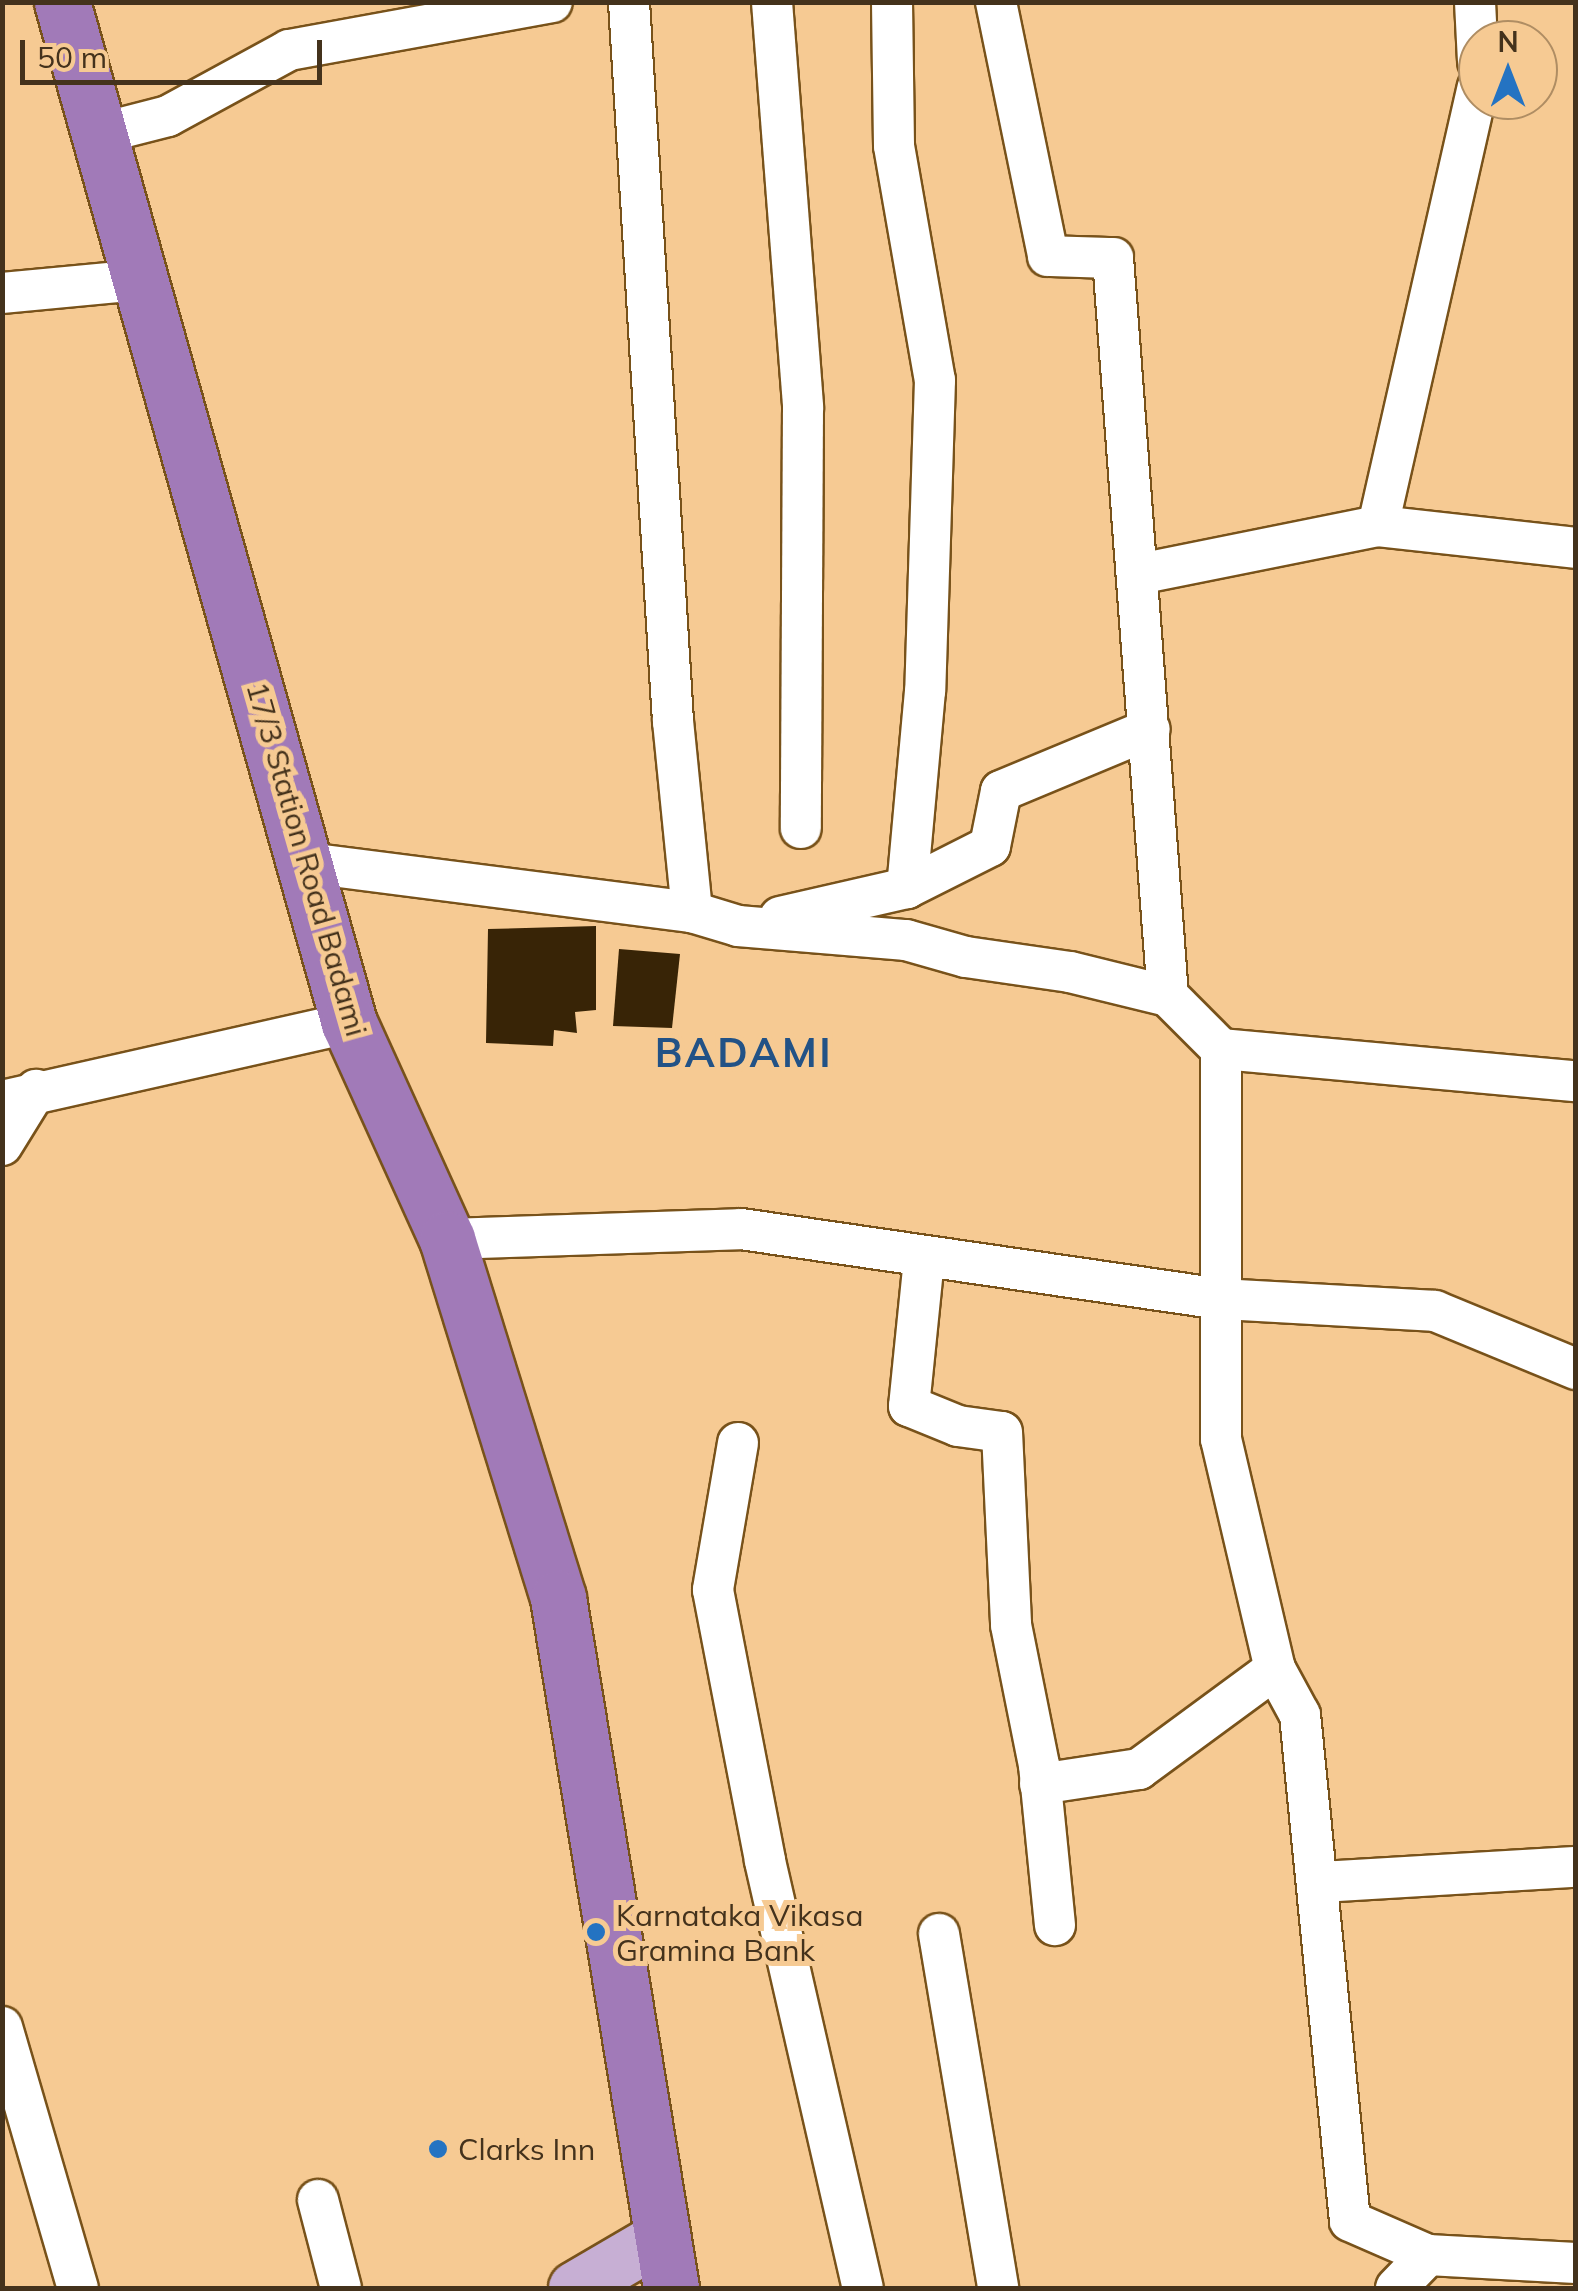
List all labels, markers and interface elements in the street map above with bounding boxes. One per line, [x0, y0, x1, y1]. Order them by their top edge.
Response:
scale bar [25, 20, 328, 82]
north arrow [1458, 20, 1558, 120]
text: N [1497, 24, 1519, 59]
text: 50 m [37, 38, 107, 76]
street label: 17/3 Station Road Badami [239, 678, 375, 1040]
district label: BADAMI [655, 1028, 833, 1076]
place label: Karnataka Vikasa Gramina Bank [616, 1897, 863, 1968]
marker: Karnataka Vikasa Gramina Bank [585, 1921, 607, 1943]
place label: Clarks Inn [458, 2131, 595, 2167]
marker: Clarks Inn [427, 2138, 449, 2160]

